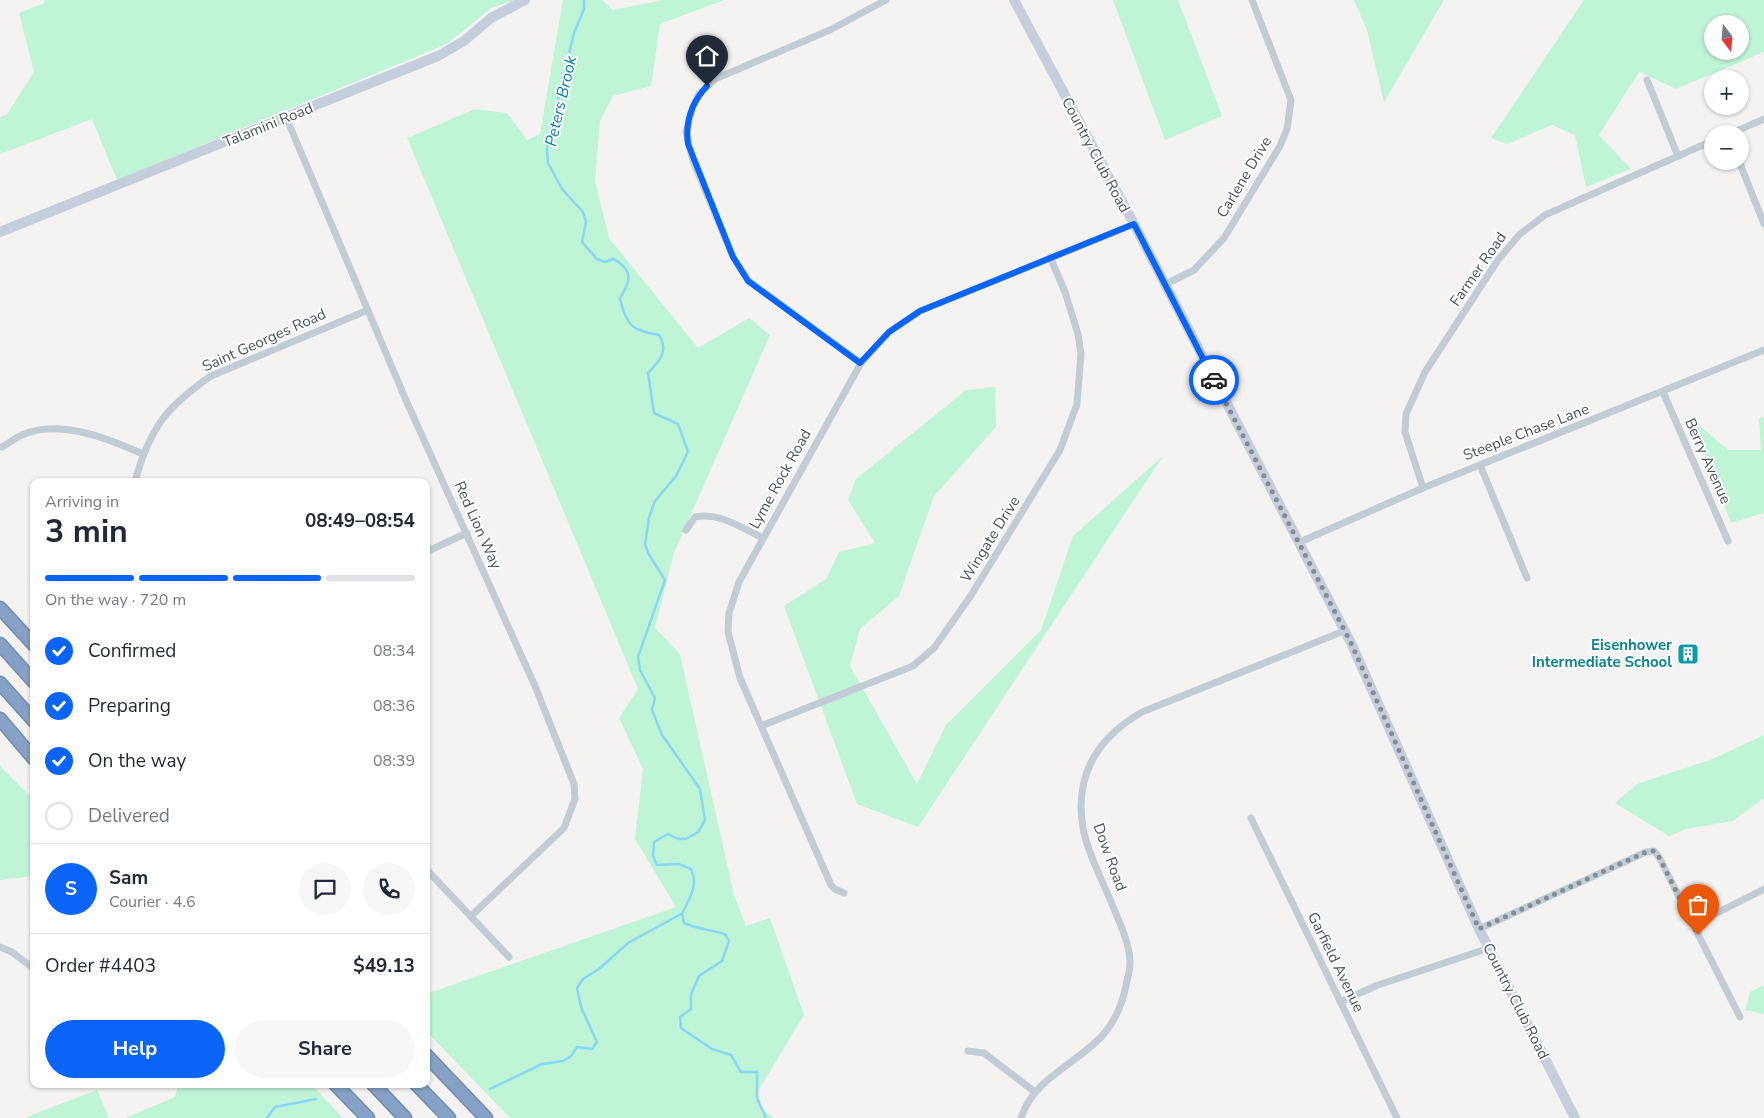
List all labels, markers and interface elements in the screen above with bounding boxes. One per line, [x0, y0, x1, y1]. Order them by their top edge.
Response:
north arrow [1704, 15, 1749, 60]
map controls [1704, 15, 1749, 170]
pin [686, 35, 728, 86]
icon: home [693, 42, 721, 70]
water label: Peters Brook [540, 53, 582, 149]
button: + [1704, 70, 1749, 115]
street label: Country Club Road [1057, 94, 1135, 216]
street label: Talamini Road [220, 98, 316, 152]
button: − [1704, 125, 1749, 170]
street label: Carlene Drive [1212, 133, 1276, 221]
street label: Farmer Road [1445, 228, 1511, 310]
street label: Saint Georges Road [199, 304, 329, 376]
courier [1189, 355, 1239, 405]
icon: car [1200, 366, 1228, 394]
street label: Steeple Chase Lane [1460, 399, 1592, 465]
street label: Berry Avenue [1680, 415, 1736, 507]
street label: Lyme Rock Road [744, 425, 816, 533]
street label: Red Lion Way [450, 478, 506, 572]
text: Arriving in [45, 491, 119, 513]
street label: Wingate Drive [956, 492, 1024, 586]
text: 08:49–08:54 [305, 508, 415, 534]
text: 3 min [45, 510, 128, 553]
text: On the way · 720 m [45, 589, 186, 611]
place label: Eisenhower Intermediate School [1532, 635, 1672, 672]
icon: check [45, 637, 73, 665]
text: Confirmed [88, 638, 176, 664]
text: 08:34 [373, 640, 415, 662]
building icon: Eisenhower Intermediate School [1676, 642, 1700, 666]
icon: check [45, 692, 73, 720]
text: Preparing [88, 693, 171, 719]
text: 08:36 [373, 695, 415, 717]
icon: check [45, 747, 73, 775]
text: On the way [88, 748, 186, 774]
text: 08:39 [373, 750, 415, 772]
text: Delivered [88, 803, 170, 829]
street label: Dow Road [1089, 820, 1131, 894]
button: chat [299, 863, 351, 915]
button: phone [363, 863, 415, 915]
text: Sam [109, 865, 148, 891]
text: S [65, 876, 77, 902]
pin [1677, 884, 1719, 935]
text: Courier · 4.6 [109, 891, 195, 913]
icon: bag [1684, 891, 1712, 919]
street label: Garfield Avenue [1303, 909, 1369, 1015]
street label: Country Club Road [1478, 939, 1554, 1063]
text: Order #4403 [45, 953, 156, 979]
text: $49.13 [353, 953, 415, 979]
button: Help [45, 1020, 225, 1078]
button: Share [235, 1020, 415, 1078]

